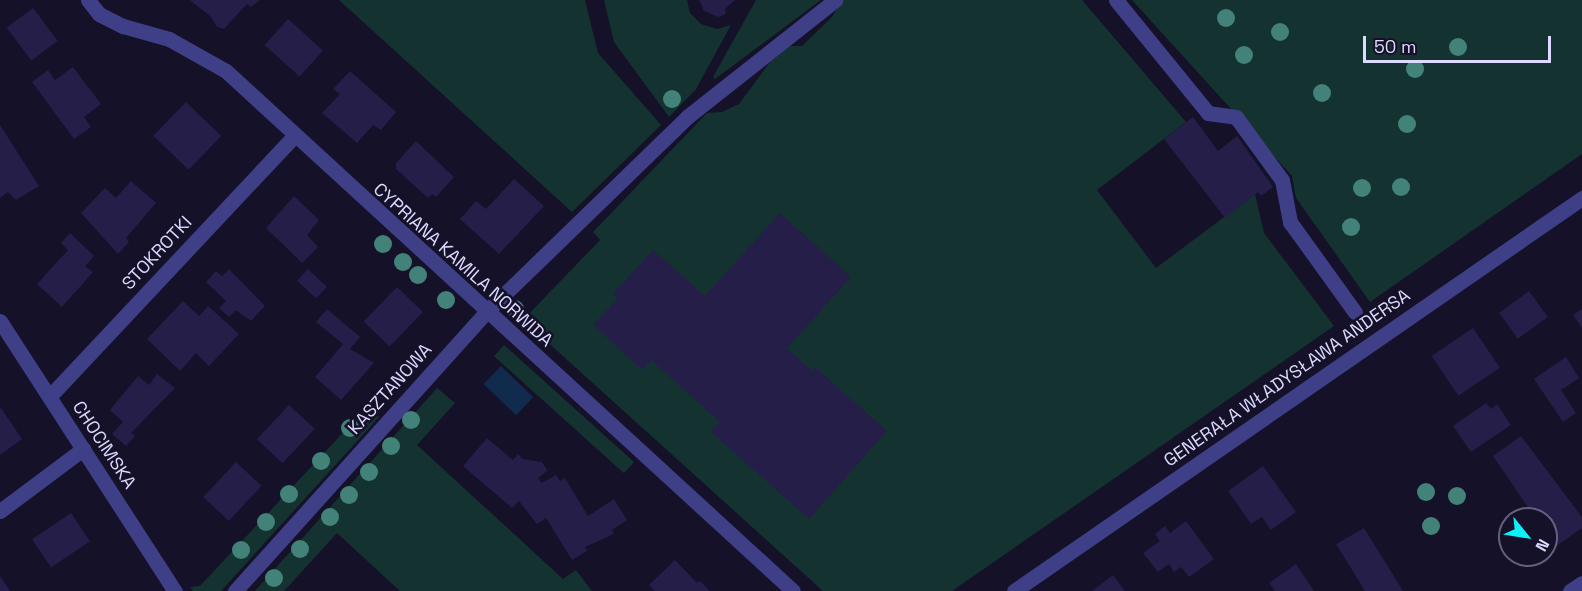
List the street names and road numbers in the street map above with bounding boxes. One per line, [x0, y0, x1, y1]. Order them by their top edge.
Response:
street label: CYPRIANA KAMILA NORWIDA [369, 178, 557, 352]
street label: STOKROTKI [118, 212, 196, 294]
street label: GENERAŁA WŁADYSŁAWA ANDERSA [1159, 284, 1415, 472]
street label: KASZTANOWA [344, 339, 436, 439]
street label: CHOCIMSKA [68, 397, 140, 493]

